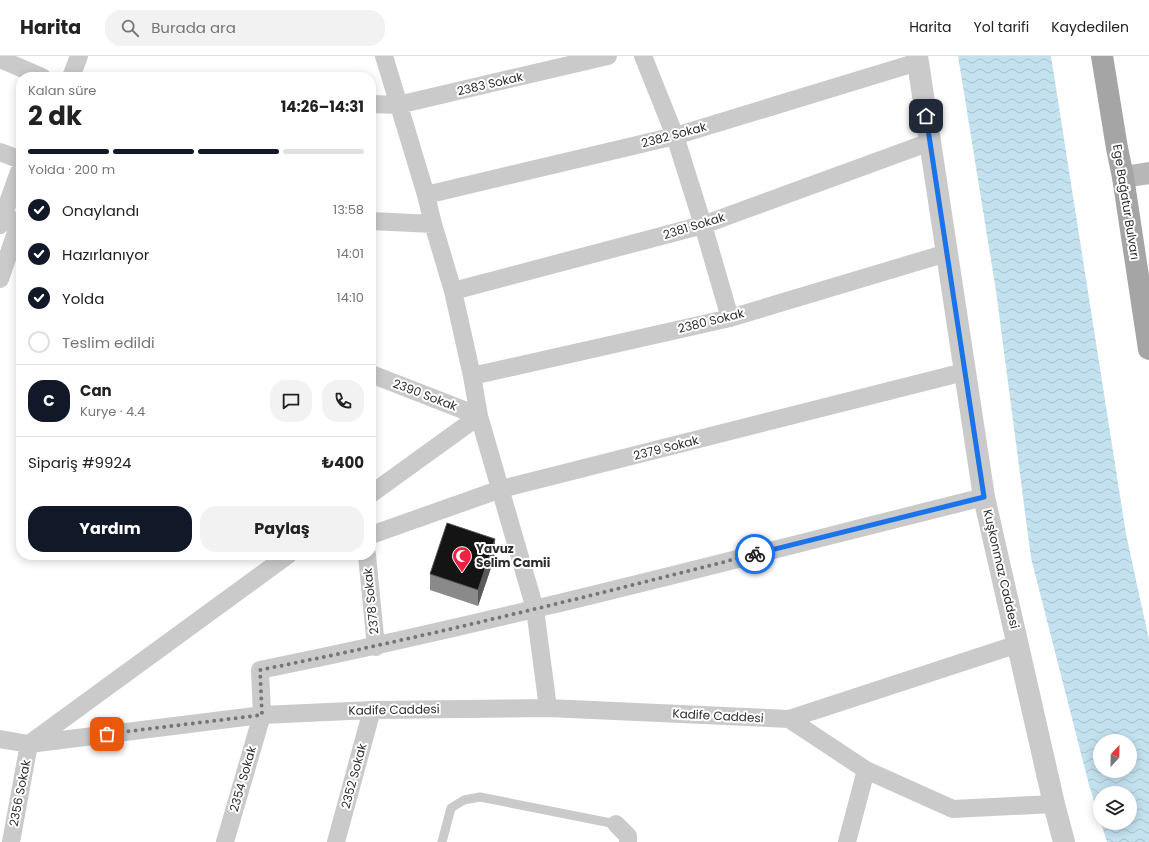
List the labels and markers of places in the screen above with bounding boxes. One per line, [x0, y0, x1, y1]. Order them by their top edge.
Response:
pin [909, 99, 943, 133]
place label: Yavuz Selim Camii [476, 540, 550, 571]
mosque icon: Yavuz Selim Camii [451, 545, 473, 573]
pin [90, 717, 124, 751]

